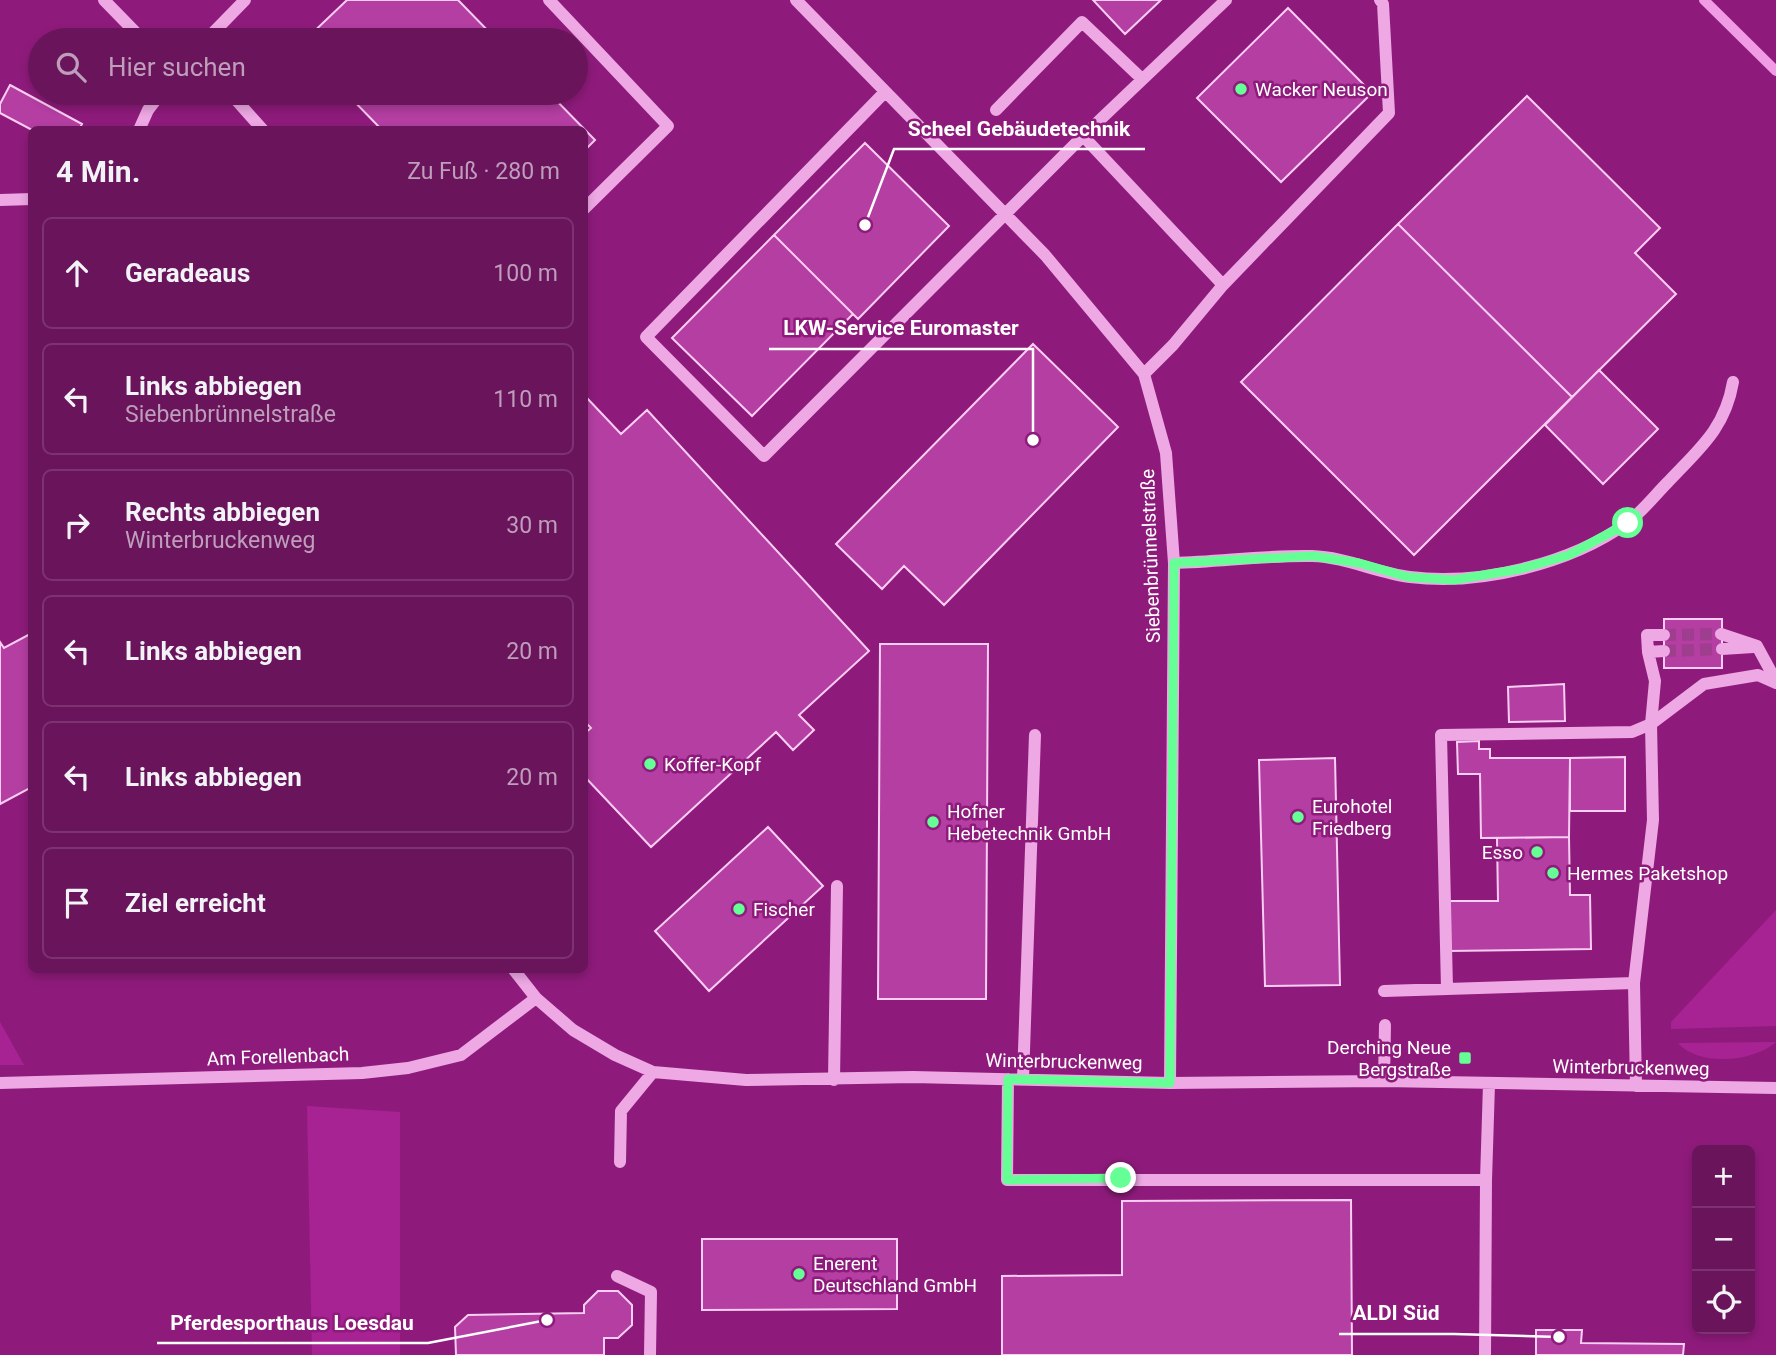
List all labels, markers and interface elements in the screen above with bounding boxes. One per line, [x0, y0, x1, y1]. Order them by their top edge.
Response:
search box [28, 28, 588, 105]
icon: search [52, 48, 90, 86]
text: Hier suchen [108, 52, 246, 82]
place label: Wacker Neuson [1255, 78, 1388, 101]
marker: Wacker Neuson [1233, 81, 1249, 97]
callout: Scheel Gebäudetechnik [894, 107, 1145, 149]
text: Scheel Gebäudetechnik [908, 117, 1131, 141]
text: 4 Min. [56, 154, 140, 189]
text: Zu Fuß · 280 m [407, 158, 560, 185]
icon: ahead [58, 254, 96, 292]
text: Geradeaus [125, 258, 250, 288]
text: 100 m [493, 260, 558, 287]
callout: LKW-Service Euromaster [769, 307, 1033, 349]
text: LKW-Service Euromaster [783, 316, 1019, 340]
text: Links abbiegen [125, 371, 302, 401]
icon: left [58, 380, 96, 418]
text: 110 m [493, 386, 558, 413]
text: Siebenbrünnelstraße [125, 401, 336, 428]
street label: Siebenbrünnelstraße [1136, 468, 1165, 643]
text: Rechts abbiegen [125, 497, 320, 527]
icon: right [58, 506, 96, 544]
route start [1612, 507, 1643, 538]
text: 30 m [506, 512, 558, 539]
text: Winterbruckenweg [125, 527, 315, 554]
icon: left [58, 632, 96, 670]
text: Links abbiegen [125, 636, 302, 666]
text: 20 m [506, 638, 558, 665]
place label: Koffer-Kopf [664, 753, 761, 776]
marker: Koffer-Kopf [642, 756, 658, 772]
icon: left [58, 758, 96, 796]
text: Links abbiegen [125, 762, 302, 792]
text: 20 m [506, 764, 558, 791]
place label: Eurohotel Friedberg [1312, 795, 1392, 840]
place label: Hofner Hebetechnik GmbH [947, 800, 1111, 845]
marker: Eurohotel Friedberg [1290, 809, 1306, 825]
marker: Hofner Hebetechnik GmbH [925, 814, 941, 830]
place label: Esso [1482, 841, 1523, 864]
marker: Esso [1529, 844, 1545, 860]
place label: Hermes Paketshop [1567, 862, 1728, 885]
marker: Hermes Paketshop [1545, 865, 1561, 881]
icon: arrive [58, 884, 96, 922]
text: Ziel erreicht [125, 888, 266, 918]
place label: Fischer [753, 898, 815, 921]
marker: Fischer [731, 901, 747, 917]
place label: Derching Neue Bergstraße [1327, 1036, 1451, 1081]
street label: Am Forellenbach [206, 1043, 350, 1070]
street label: Winterbruckenweg [985, 1049, 1143, 1074]
marker: Derching Neue Bergstraße [1457, 1050, 1473, 1066]
street label: Winterbruckenweg [1552, 1055, 1710, 1080]
map controls [1692, 1145, 1755, 1334]
button: + [1692, 1145, 1755, 1208]
route end [1105, 1162, 1136, 1193]
button: − [1692, 1208, 1755, 1271]
place label: Enerent Deutschland GmbH [813, 1252, 977, 1297]
marker: Enerent Deutschland GmbH [791, 1266, 807, 1282]
button: locate [1692, 1271, 1755, 1334]
callout: ALDI Süd [1339, 1292, 1454, 1334]
callout: Pferdesporthaus Loesdau [157, 1301, 428, 1343]
text: ALDI Süd [1353, 1301, 1440, 1325]
text: Pferdesporthaus Loesdau [170, 1311, 414, 1335]

